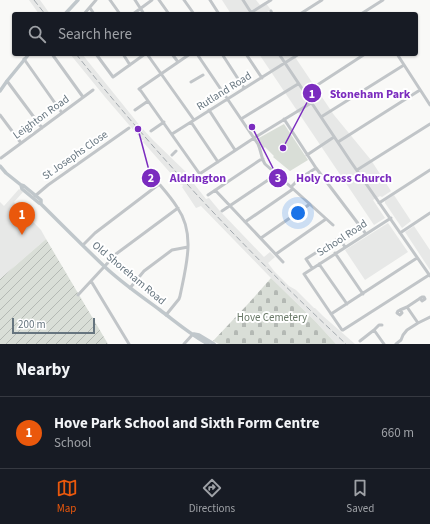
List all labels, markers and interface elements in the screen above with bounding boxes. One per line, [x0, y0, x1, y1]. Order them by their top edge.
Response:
search box [12, 12, 418, 56]
icon: search [26, 23, 48, 45]
text: Search here [58, 24, 132, 45]
street label: Rutland Road [194, 68, 254, 114]
callout: Stoneham Park [302, 81, 418, 105]
text: 1 [309, 86, 315, 103]
text: Stoneham Park [330, 86, 411, 103]
street label: Leighton Road [10, 91, 72, 143]
street label: St Josephs Close [39, 127, 111, 183]
callout: Aldrington [141, 166, 234, 190]
callout: Holy Cross Church [268, 166, 400, 190]
text: 2 [148, 170, 154, 187]
text: Aldrington [169, 170, 226, 187]
text: 3 [275, 170, 281, 187]
text: Holy Cross Church [296, 170, 392, 187]
pin: 1 [9, 202, 35, 235]
your location [288, 203, 308, 223]
street label: School Road [314, 216, 370, 260]
street label: Old Shoreham Road [89, 238, 169, 308]
park label: Hove Cemetery [237, 310, 307, 325]
scale bar [12, 316, 95, 335]
text: 200 m [18, 317, 46, 332]
text: Nearby [16, 358, 70, 382]
text: Hove Park School and Sixth Form Centre [54, 413, 320, 434]
text: 1 [26, 424, 32, 442]
text: 660 m [381, 424, 414, 442]
text: School [54, 434, 91, 452]
tab: Map [56, 477, 78, 516]
tab: Directions [189, 477, 235, 516]
tab: Saved [346, 477, 374, 516]

